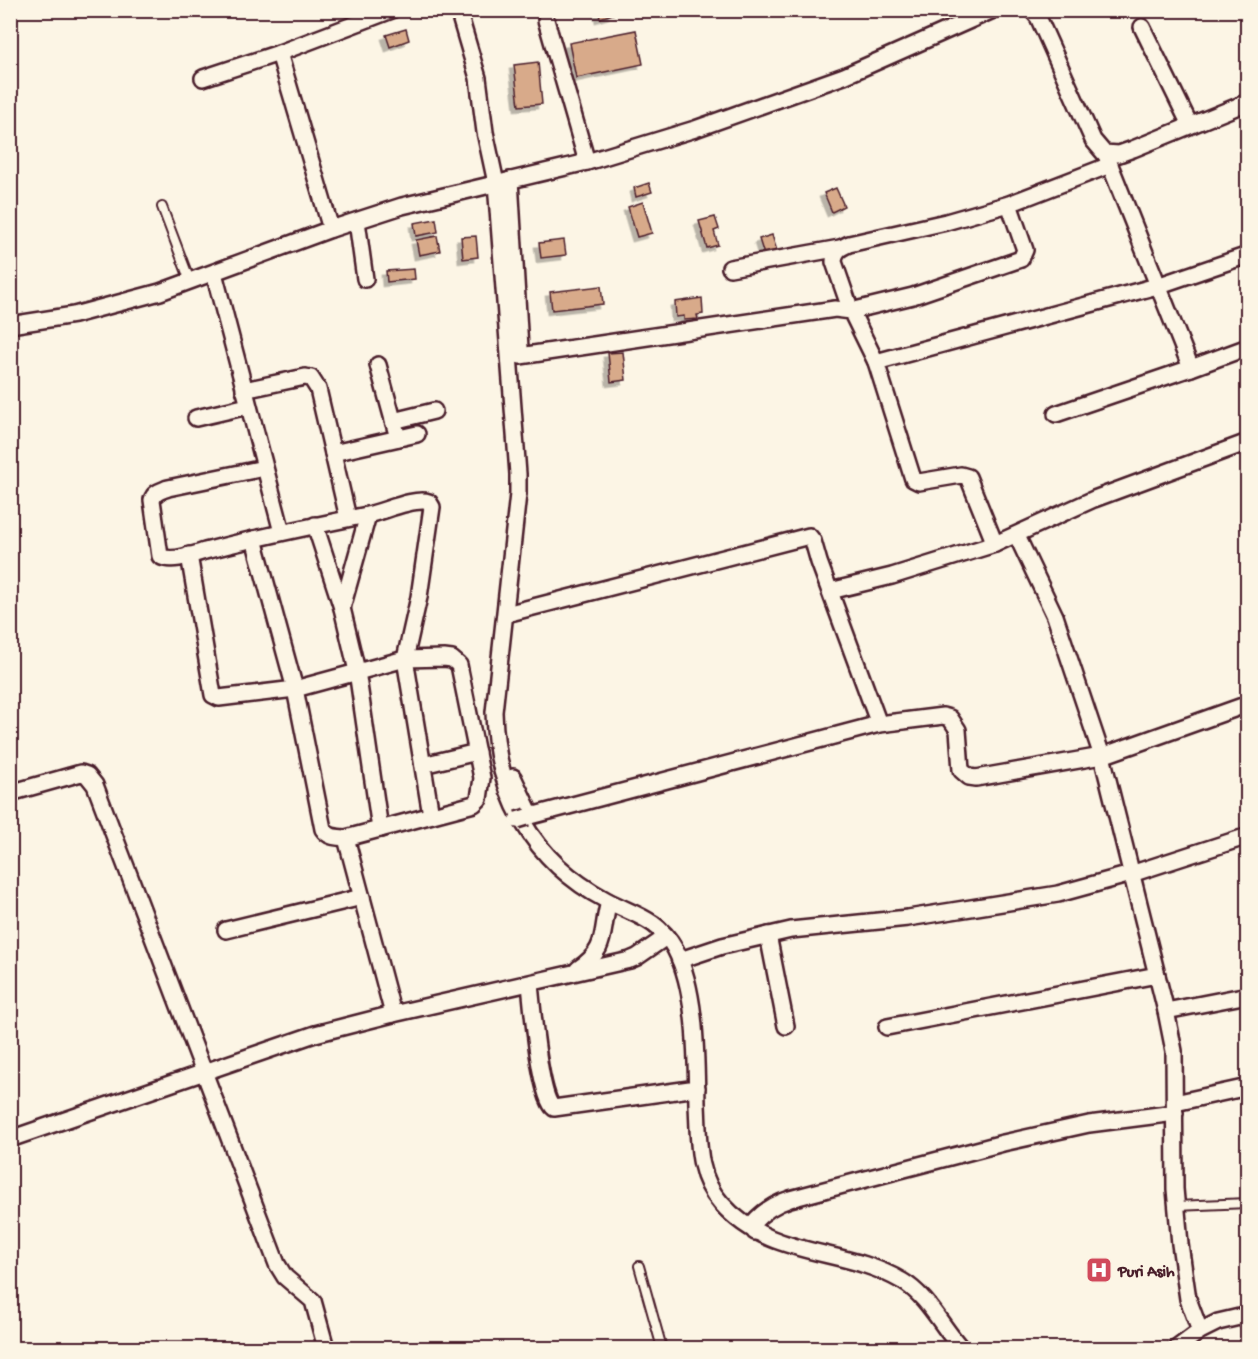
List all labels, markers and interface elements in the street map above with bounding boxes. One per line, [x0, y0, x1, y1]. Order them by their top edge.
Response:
hospital icon: Puri Asih [1084, 1255, 1114, 1285]
place label: Puri Asih [1117, 1264, 1175, 1283]

